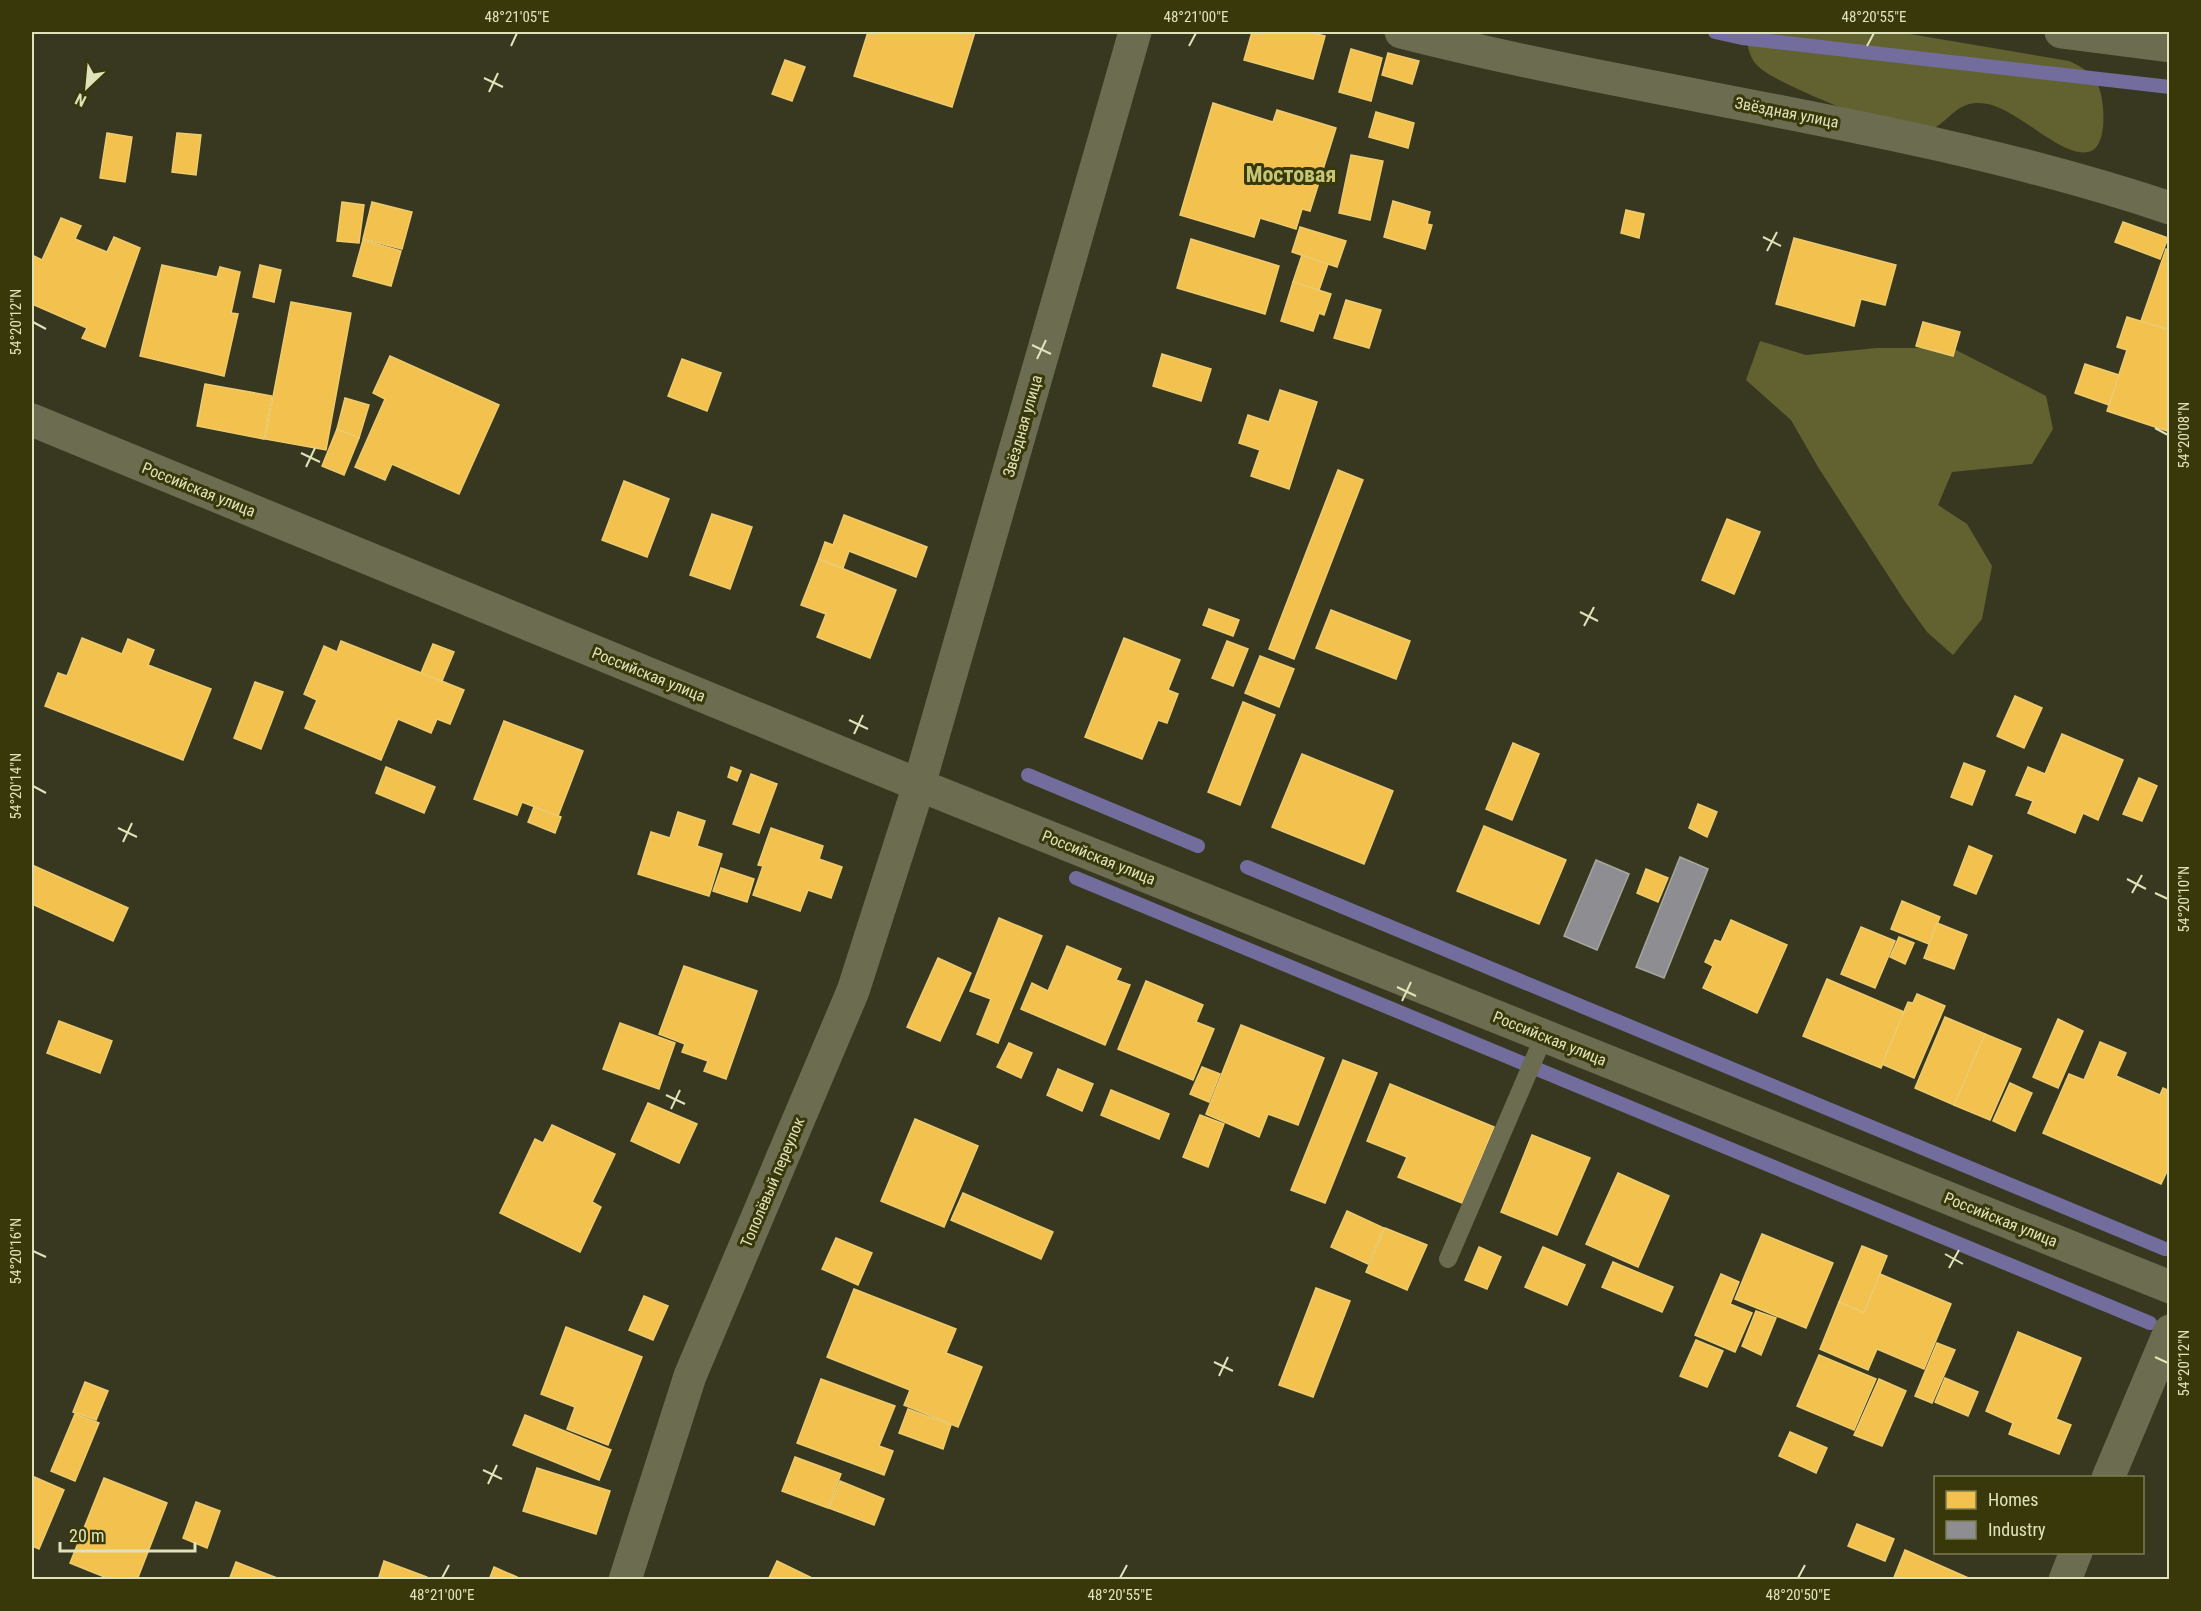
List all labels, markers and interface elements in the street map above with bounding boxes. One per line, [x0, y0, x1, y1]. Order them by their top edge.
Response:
text: 48°21'05"E [485, 8, 549, 26]
text: 48°21'00"E [1164, 8, 1228, 26]
text: 48°20'55"E [1842, 8, 1906, 26]
north arrow [57, 57, 117, 117]
text: N [72, 89, 89, 111]
street label: Звёздная улица [1733, 93, 1840, 132]
district label: Мостовая [1246, 162, 1336, 187]
text: 54°20'12"N [7, 289, 25, 355]
street label: Звёздная улица [999, 373, 1046, 479]
text: 54°20'08"N [2175, 402, 2193, 468]
street label: Российская улица [139, 458, 258, 521]
street label: Российская улица [589, 643, 708, 706]
text: 54°20'14"N [7, 753, 25, 819]
street label: Российская улица [1039, 826, 1158, 889]
text: 54°20'10"N [2175, 866, 2193, 932]
street label: Российская улица [1490, 1007, 1609, 1070]
street label: Тополёвый переулок [737, 1114, 809, 1250]
street label: Российская улица [1941, 1188, 2060, 1251]
text: 54°20'16"N [7, 1218, 25, 1284]
text: 54°20'12"N [2175, 1330, 2193, 1396]
legend [1934, 1476, 2144, 1554]
text: Homes [1988, 1489, 2038, 1510]
scale bar [60, 1515, 195, 1553]
text: Industry [1988, 1519, 2046, 1540]
text: 20 m [69, 1525, 104, 1546]
text: 48°21'00"E [410, 1586, 474, 1604]
text: 48°20'55"E [1088, 1586, 1152, 1604]
text: 48°20'50"E [1766, 1586, 1830, 1604]

